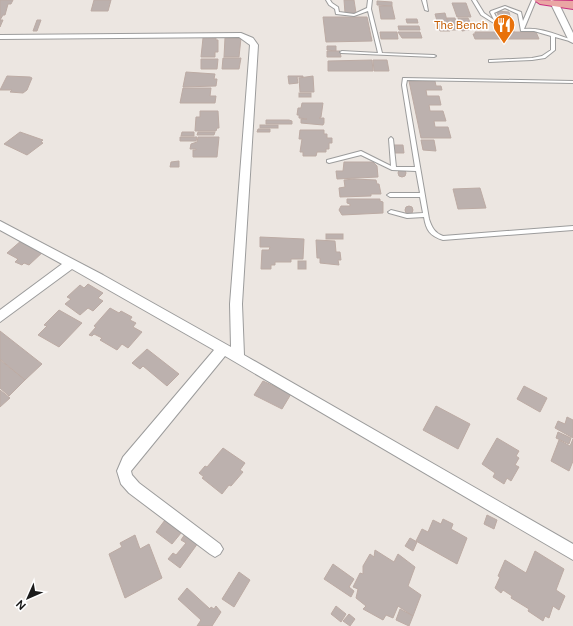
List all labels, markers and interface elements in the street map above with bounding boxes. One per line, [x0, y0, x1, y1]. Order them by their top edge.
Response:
restaurant icon: The Bench [491, 12, 517, 45]
place label: The Bench [434, 19, 488, 31]
north arrow [8, 578, 48, 618]
text: N [14, 598, 28, 612]

